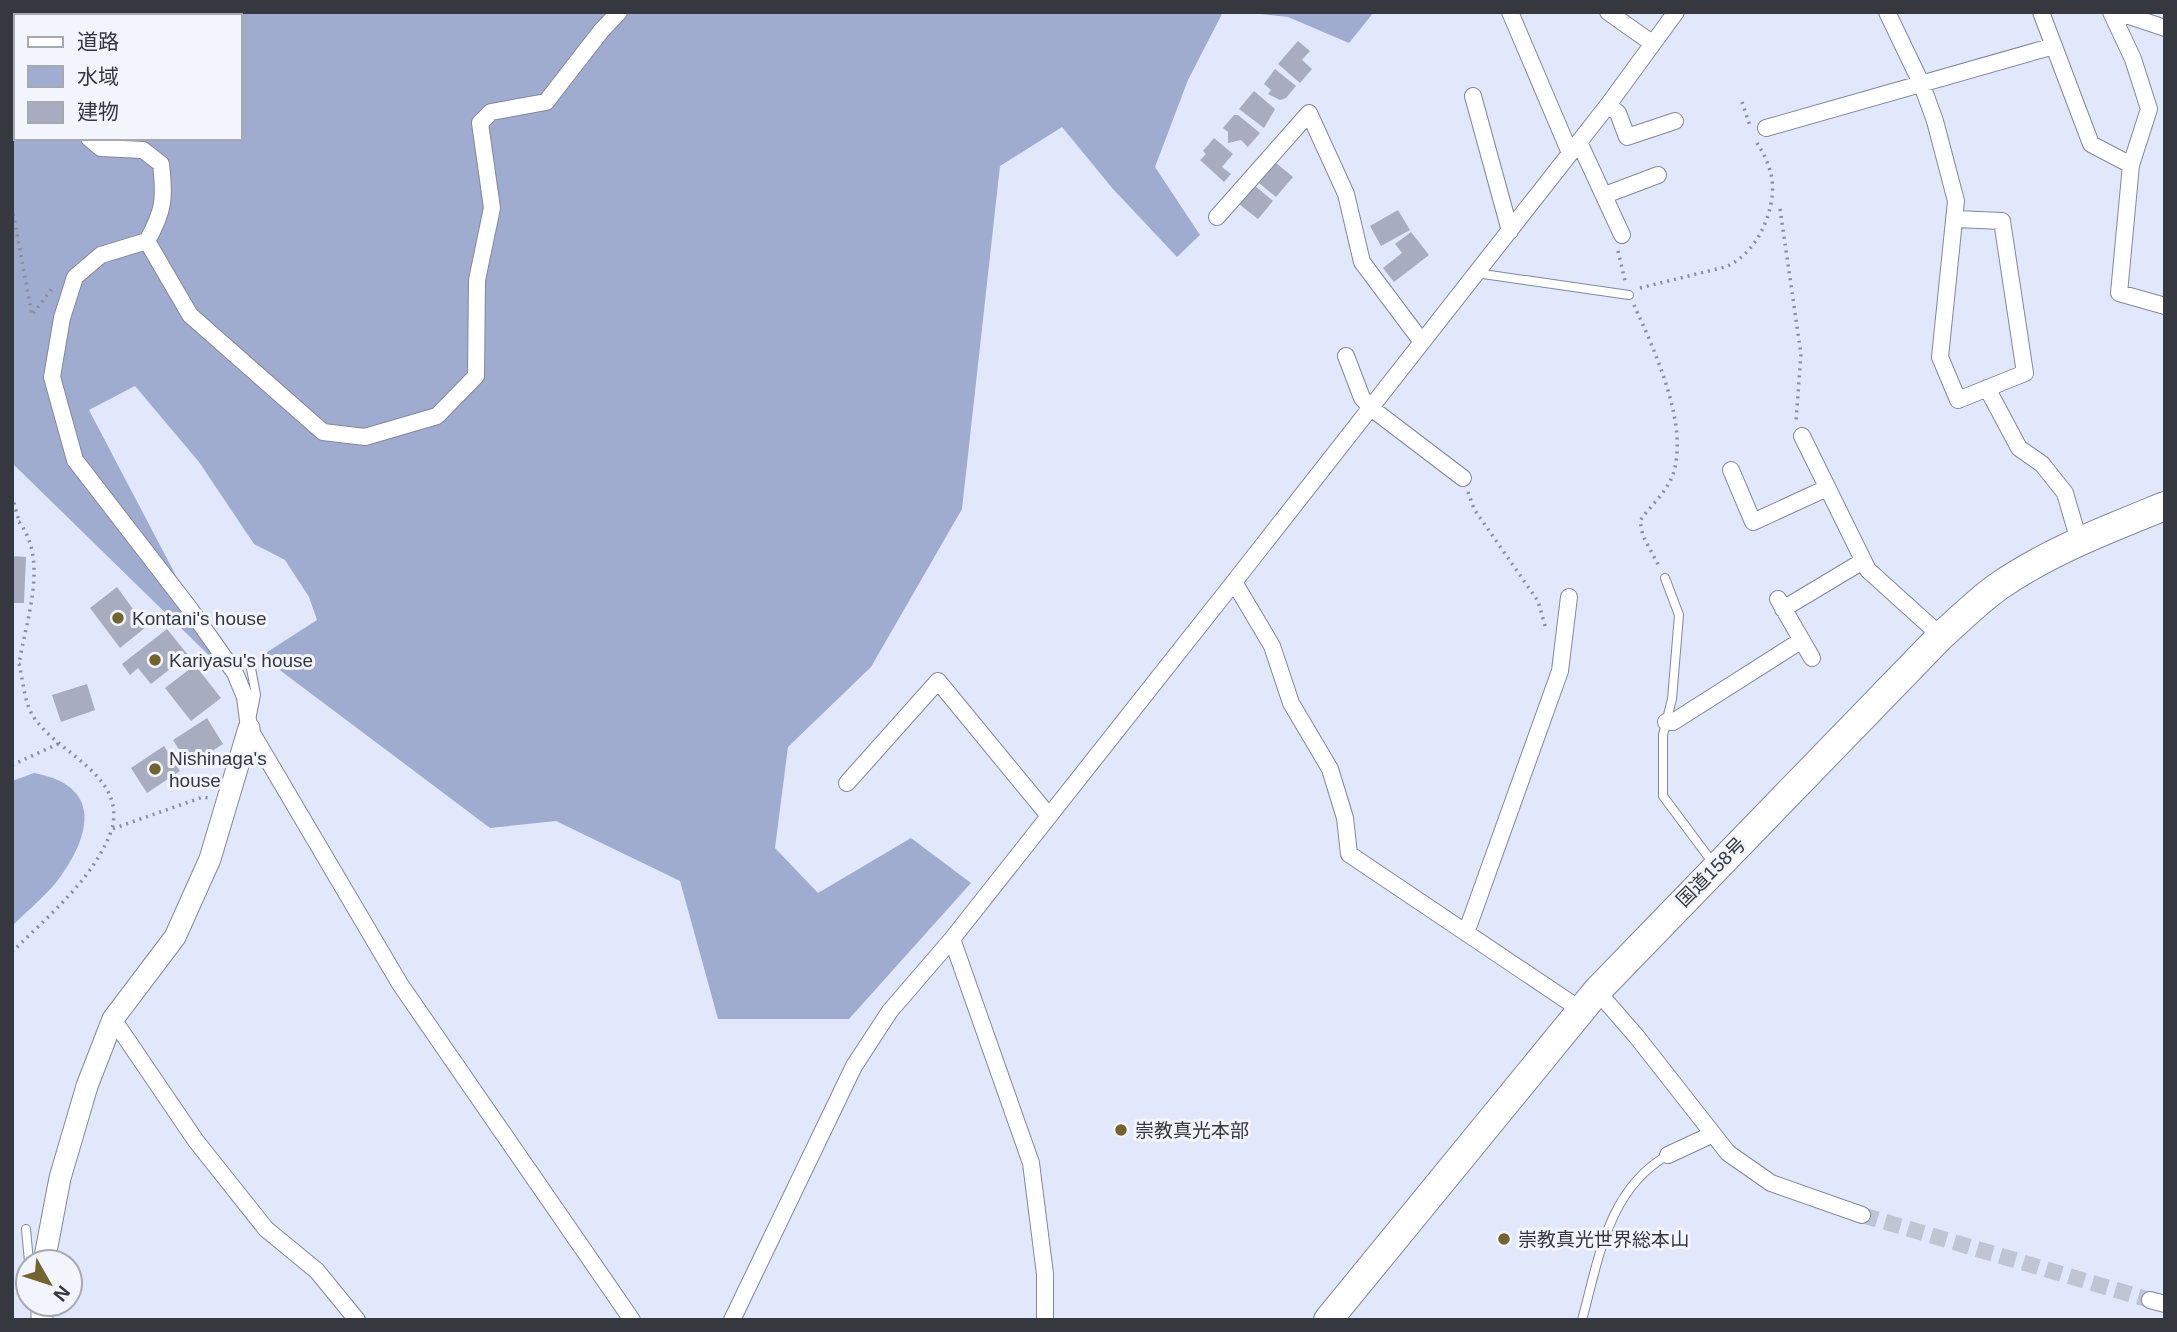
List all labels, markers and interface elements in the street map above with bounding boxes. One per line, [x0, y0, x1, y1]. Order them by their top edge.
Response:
legend [14, 14, 242, 140]
text: 道路 [77, 30, 119, 53]
text: 水域 [77, 65, 119, 88]
text: 建物 [77, 100, 119, 123]
place label: Kontani's house [132, 608, 267, 629]
marker: Kontani's house [110, 610, 126, 626]
place label: Kariyasu's house [169, 650, 313, 671]
marker: Kariyasu's house [147, 652, 163, 668]
place label: Nishinaga's house [169, 748, 267, 791]
marker: Nishinaga's house [147, 761, 163, 777]
street label: 国道158号 [1672, 833, 1750, 911]
place label: 崇教真光本部 [1135, 1120, 1249, 1141]
marker: 崇教真光本部 [1113, 1122, 1129, 1138]
place label: 崇教真光世界総本山 [1518, 1229, 1689, 1250]
marker: 崇教真光世界総本山 [1496, 1231, 1512, 1247]
north arrow [14, 1248, 84, 1318]
text: N [49, 1281, 74, 1305]

